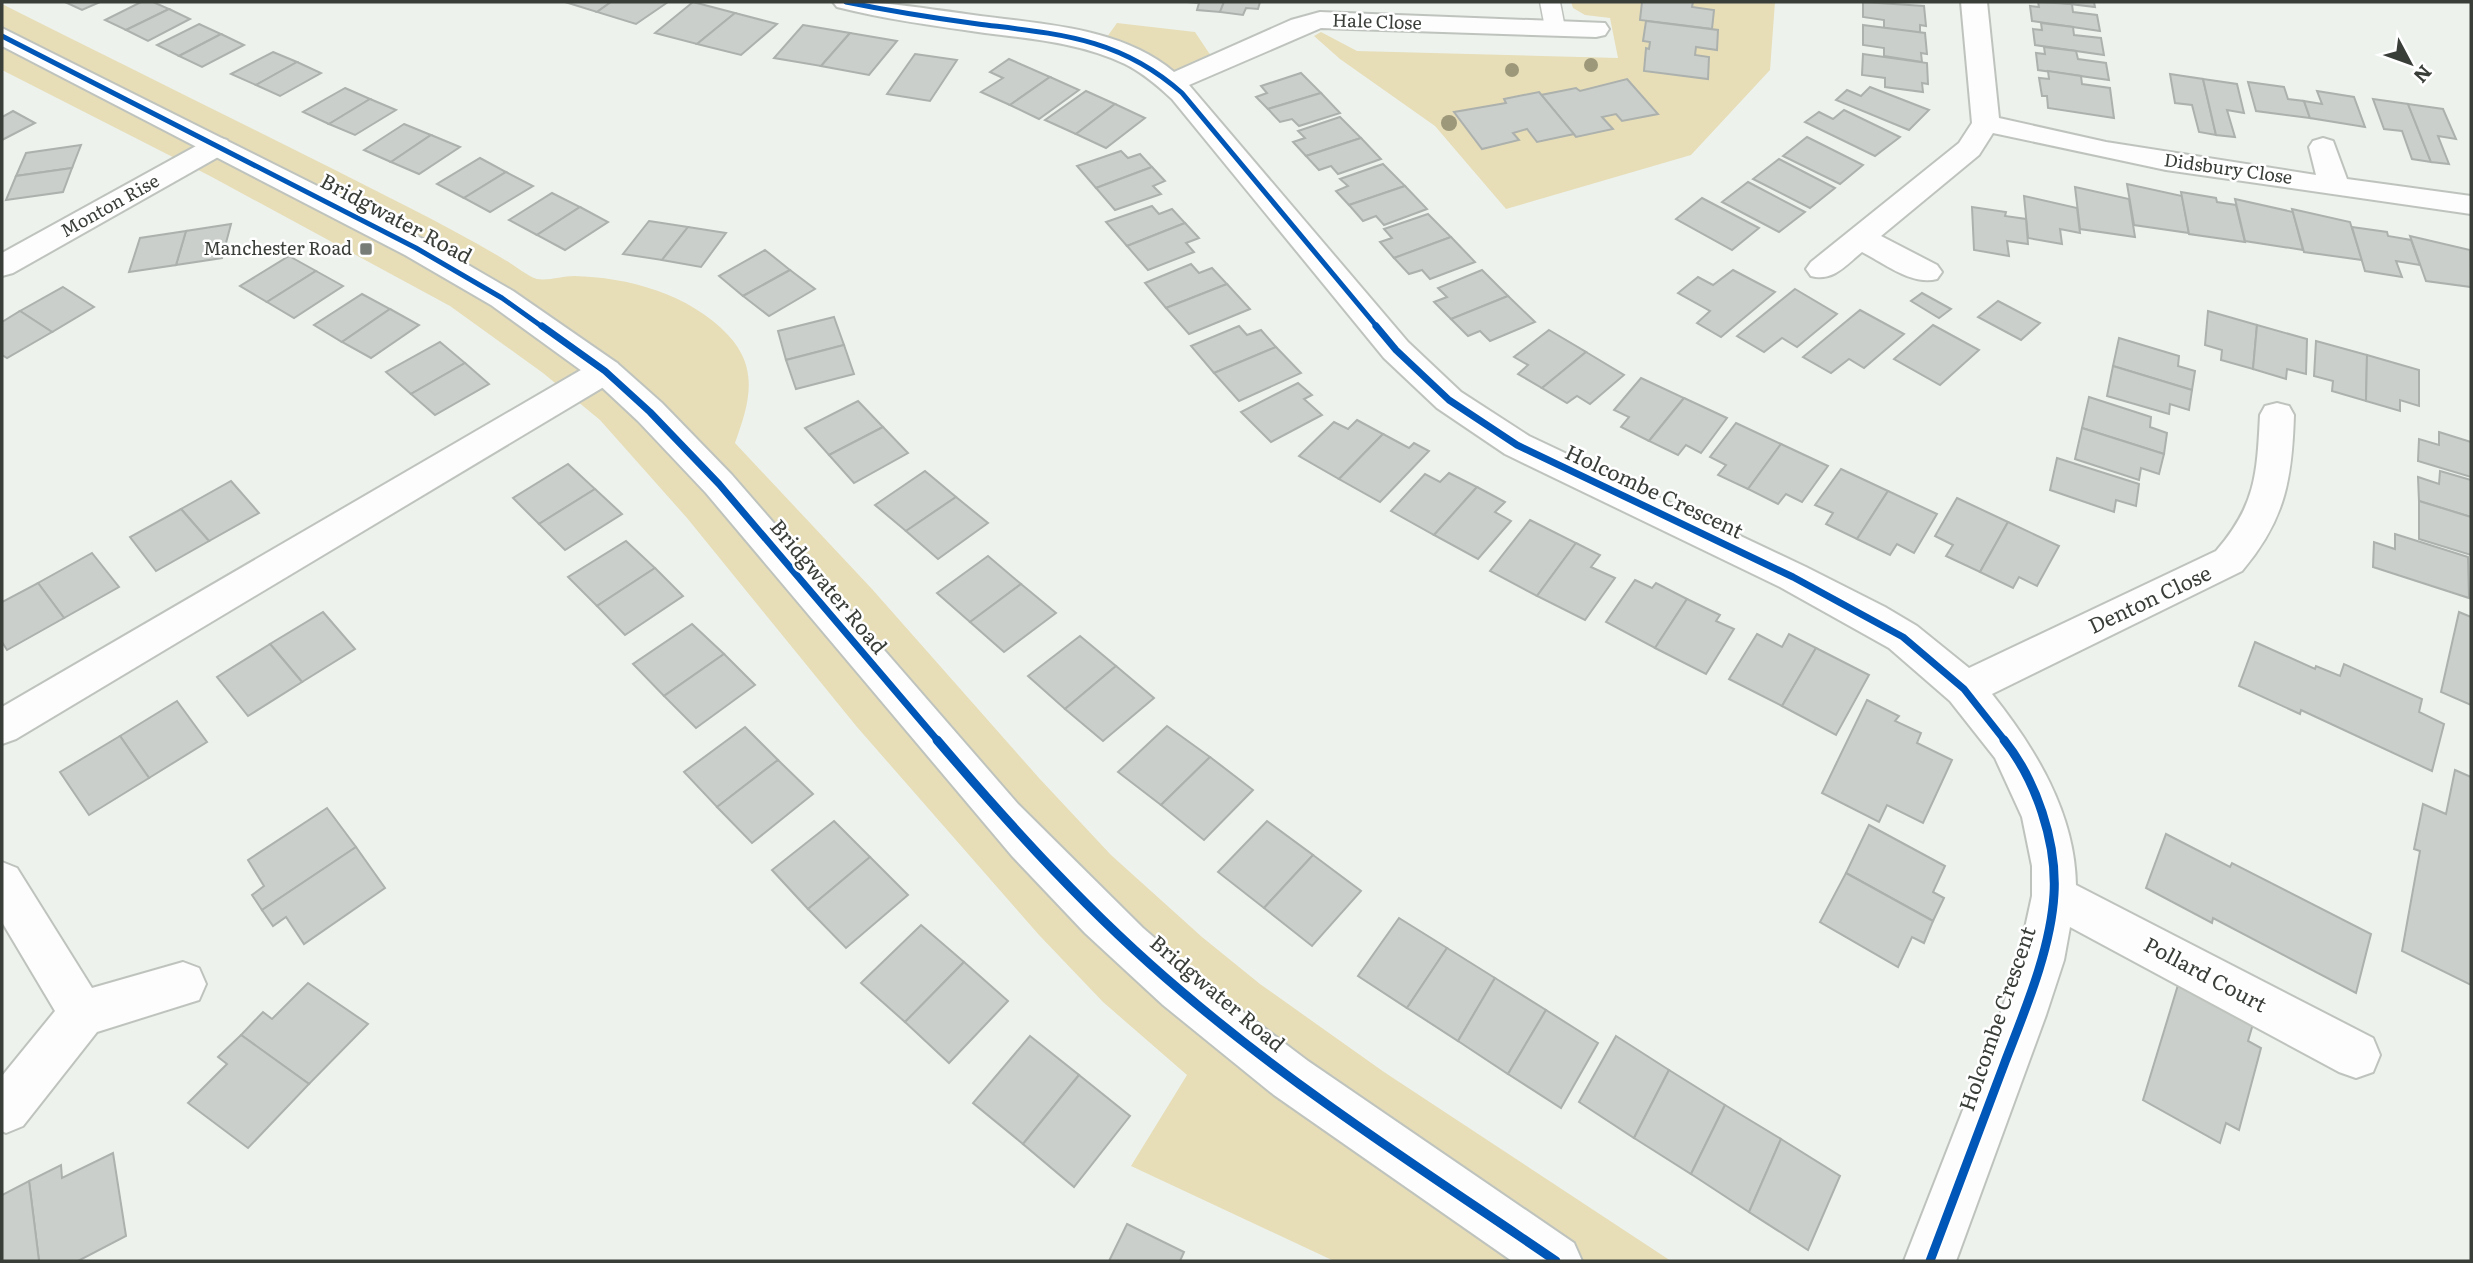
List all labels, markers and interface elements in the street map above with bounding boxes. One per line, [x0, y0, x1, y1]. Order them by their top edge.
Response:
street label: Hale Close [1332, 5, 1422, 36]
north arrow [2375, 28, 2445, 98]
text: N [2408, 60, 2439, 90]
street label: Didsbury Close [2162, 145, 2294, 190]
street label: Bridgwater Road [316, 164, 479, 270]
street label: Monton Rise [55, 166, 163, 243]
place label: Manchester Road [203, 234, 352, 261]
marker: Manchester Road [358, 241, 374, 257]
street label: Holcombe Crescent [1561, 435, 1750, 545]
street label: Bridgwater Road [764, 511, 896, 660]
street label: Denton Close [2082, 556, 2216, 640]
street label: Holcombe Crescent [1949, 921, 2042, 1115]
street label: Bridgwater Road [1144, 926, 1293, 1058]
street label: Pollard Court [2139, 927, 2274, 1018]

